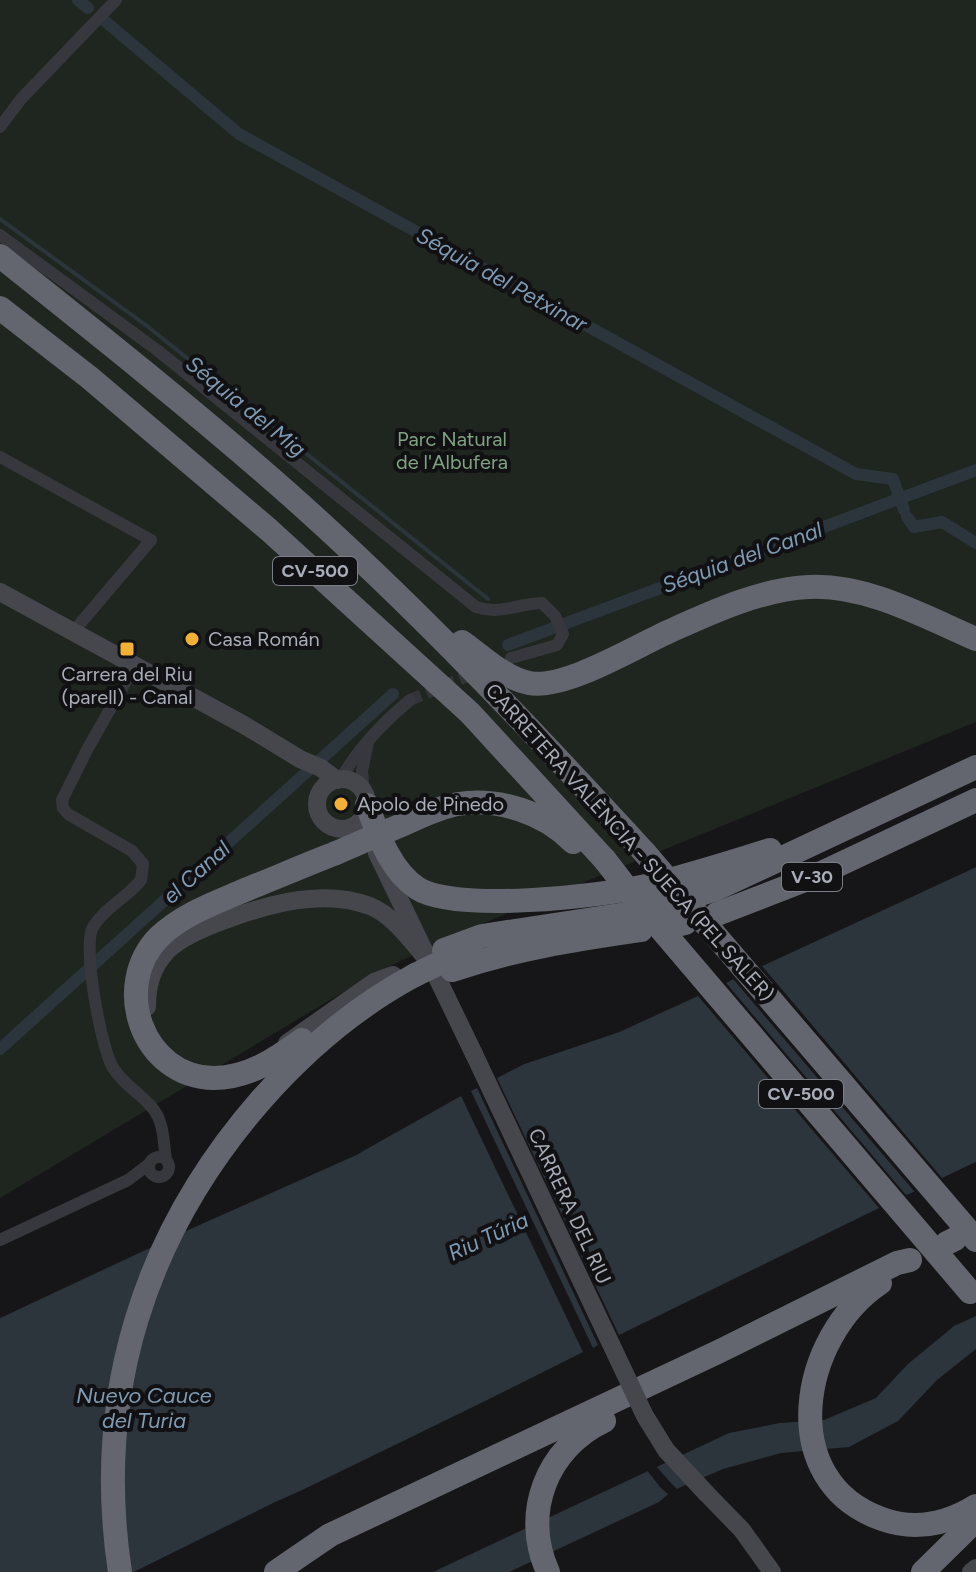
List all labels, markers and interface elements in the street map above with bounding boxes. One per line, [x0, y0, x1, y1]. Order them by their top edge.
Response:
water label: Séquia del Petxinar [412, 221, 593, 338]
water label: Séquia del Mig [180, 350, 311, 463]
park label: Parc Natural de l'Albufera [396, 427, 508, 474]
water label: Séquia del Canal [658, 516, 826, 599]
road number: CV-500 [273, 557, 357, 585]
place label: Casa Román [208, 627, 320, 651]
marker: Casa Román [183, 630, 201, 648]
marker: Carrera del Riu (parell) - Canal [118, 640, 136, 658]
place label: Carrera del Riu (parell) - Canal [61, 662, 193, 709]
street label: CARRETERA VALÈNCIA - SUECA (PEL SALER) [481, 678, 779, 1006]
place label: Apolo de Pinedo [357, 792, 504, 816]
marker: Apolo de Pinedo [332, 795, 350, 813]
water label: el Canal [157, 835, 236, 910]
road number: V-30 [782, 863, 842, 891]
road number: CV-500 [759, 1080, 843, 1108]
street label: CARRERA DEL RIU [523, 1124, 617, 1288]
water label: Riu Túria [444, 1206, 533, 1267]
water label: Nuevo Cauce del Turia [76, 1382, 212, 1434]

